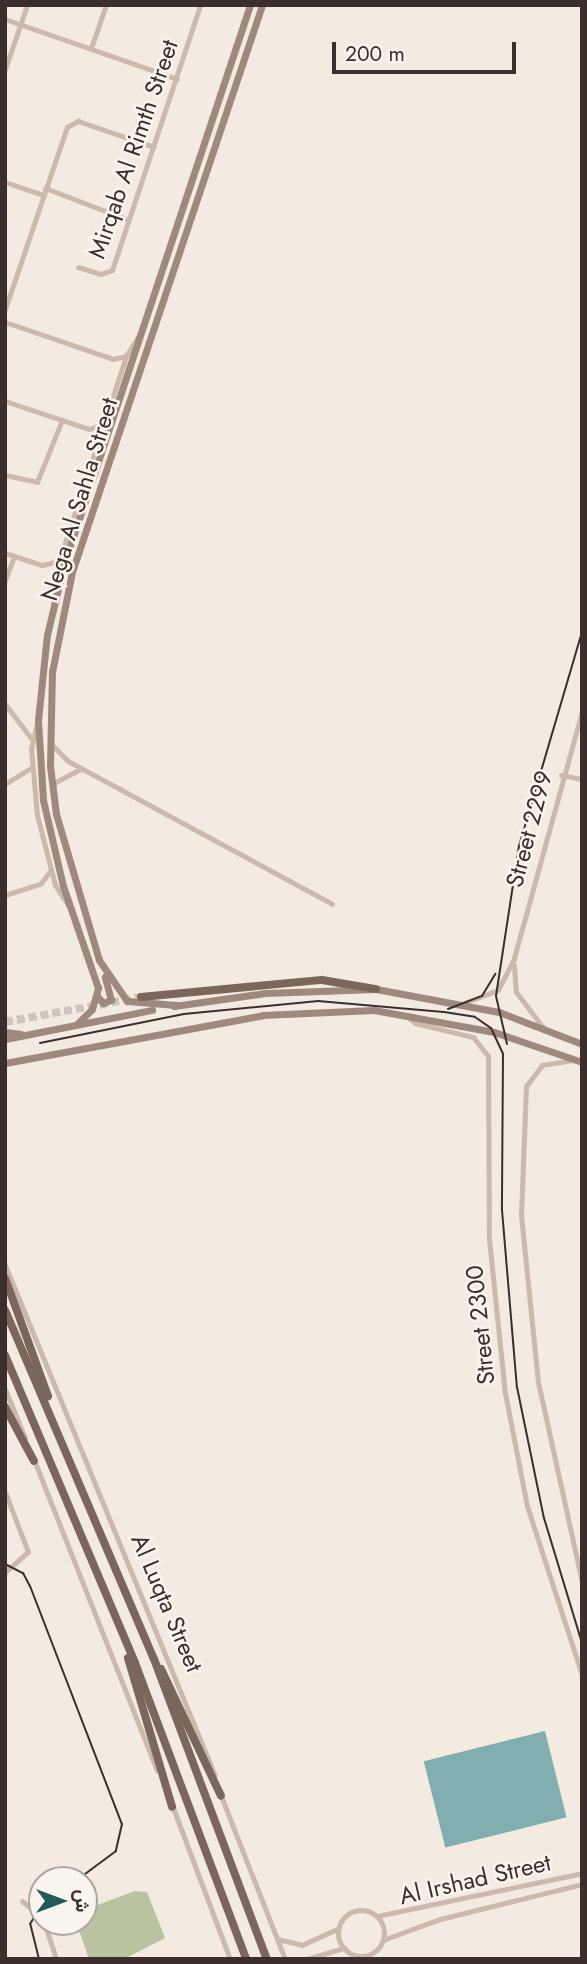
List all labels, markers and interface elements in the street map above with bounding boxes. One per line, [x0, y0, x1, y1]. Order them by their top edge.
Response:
scale bar [335, 28, 519, 72]
street label: Mirqab Al Rimth Street [82, 36, 184, 262]
text: 200 m [345, 39, 405, 69]
street label: Nega Al Sahla Street [34, 394, 124, 604]
street label: Street 2299 [500, 768, 558, 890]
street label: Street 2300 [459, 1264, 501, 1386]
street label: Al Luqta Street [125, 1530, 209, 1676]
street label: Al Irshad Street [396, 1848, 554, 1910]
north arrow [28, 1866, 98, 1936]
text: ش [69, 1890, 96, 1912]

